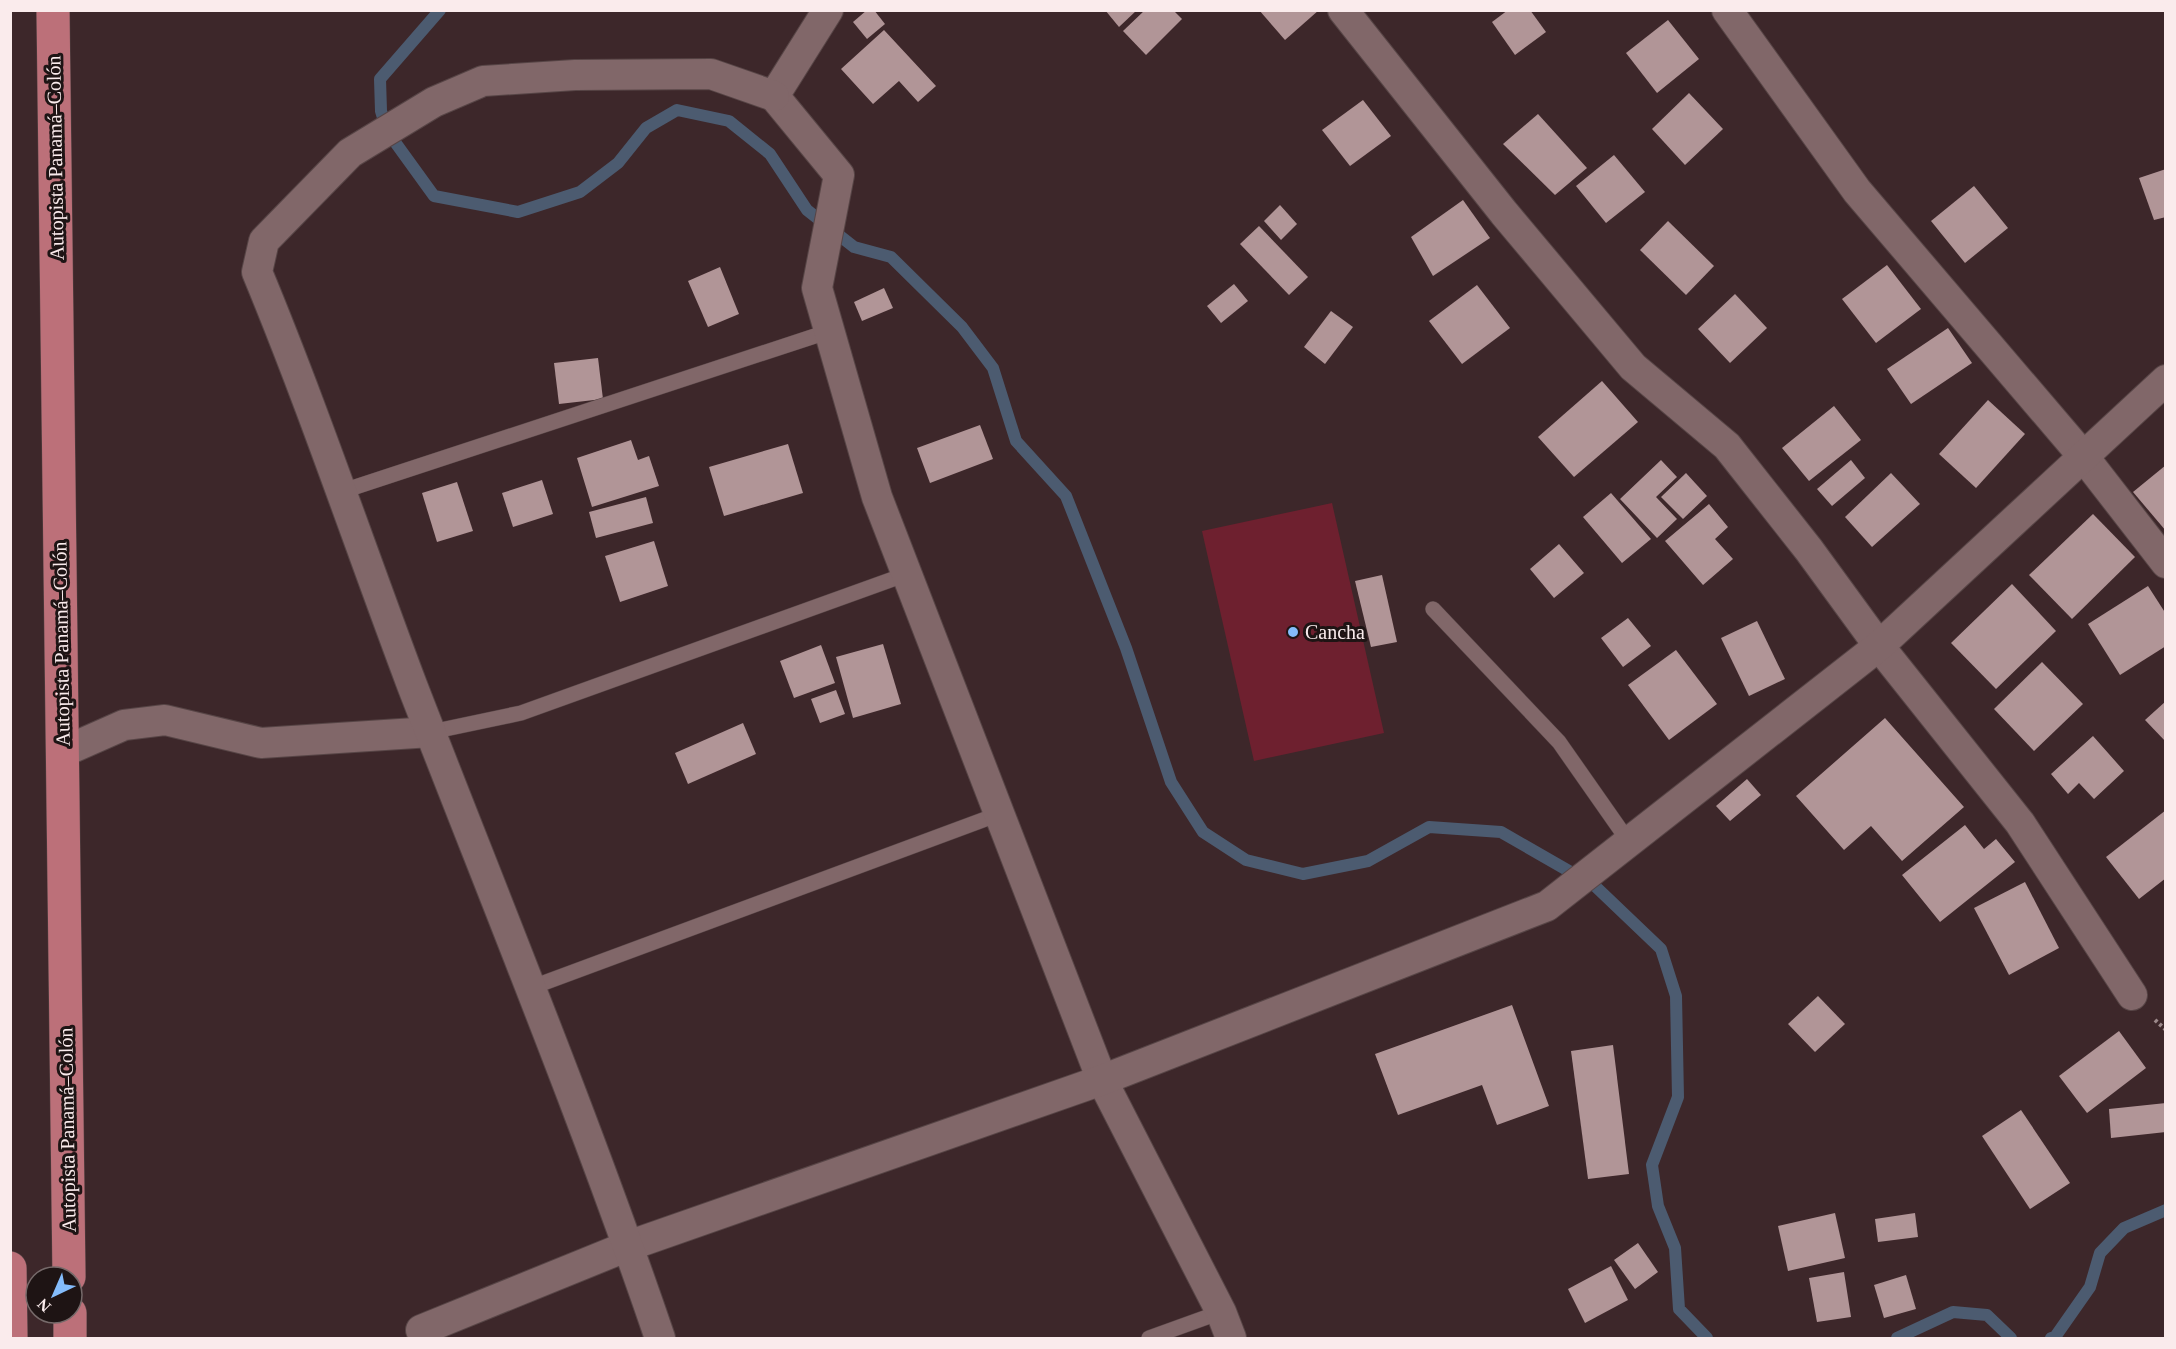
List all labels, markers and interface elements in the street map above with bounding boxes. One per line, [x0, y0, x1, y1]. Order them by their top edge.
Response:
street label: Autopista Panamá–Colón [42, 55, 69, 261]
street label: Autopista Panamá–Colón [48, 541, 75, 747]
place label: Cancha [1305, 621, 1365, 643]
marker: Cancha [1286, 625, 1300, 639]
street label: Autopista Panamá–Colón [54, 1027, 81, 1233]
north arrow [24, 1265, 84, 1325]
text: N [34, 1295, 54, 1316]

